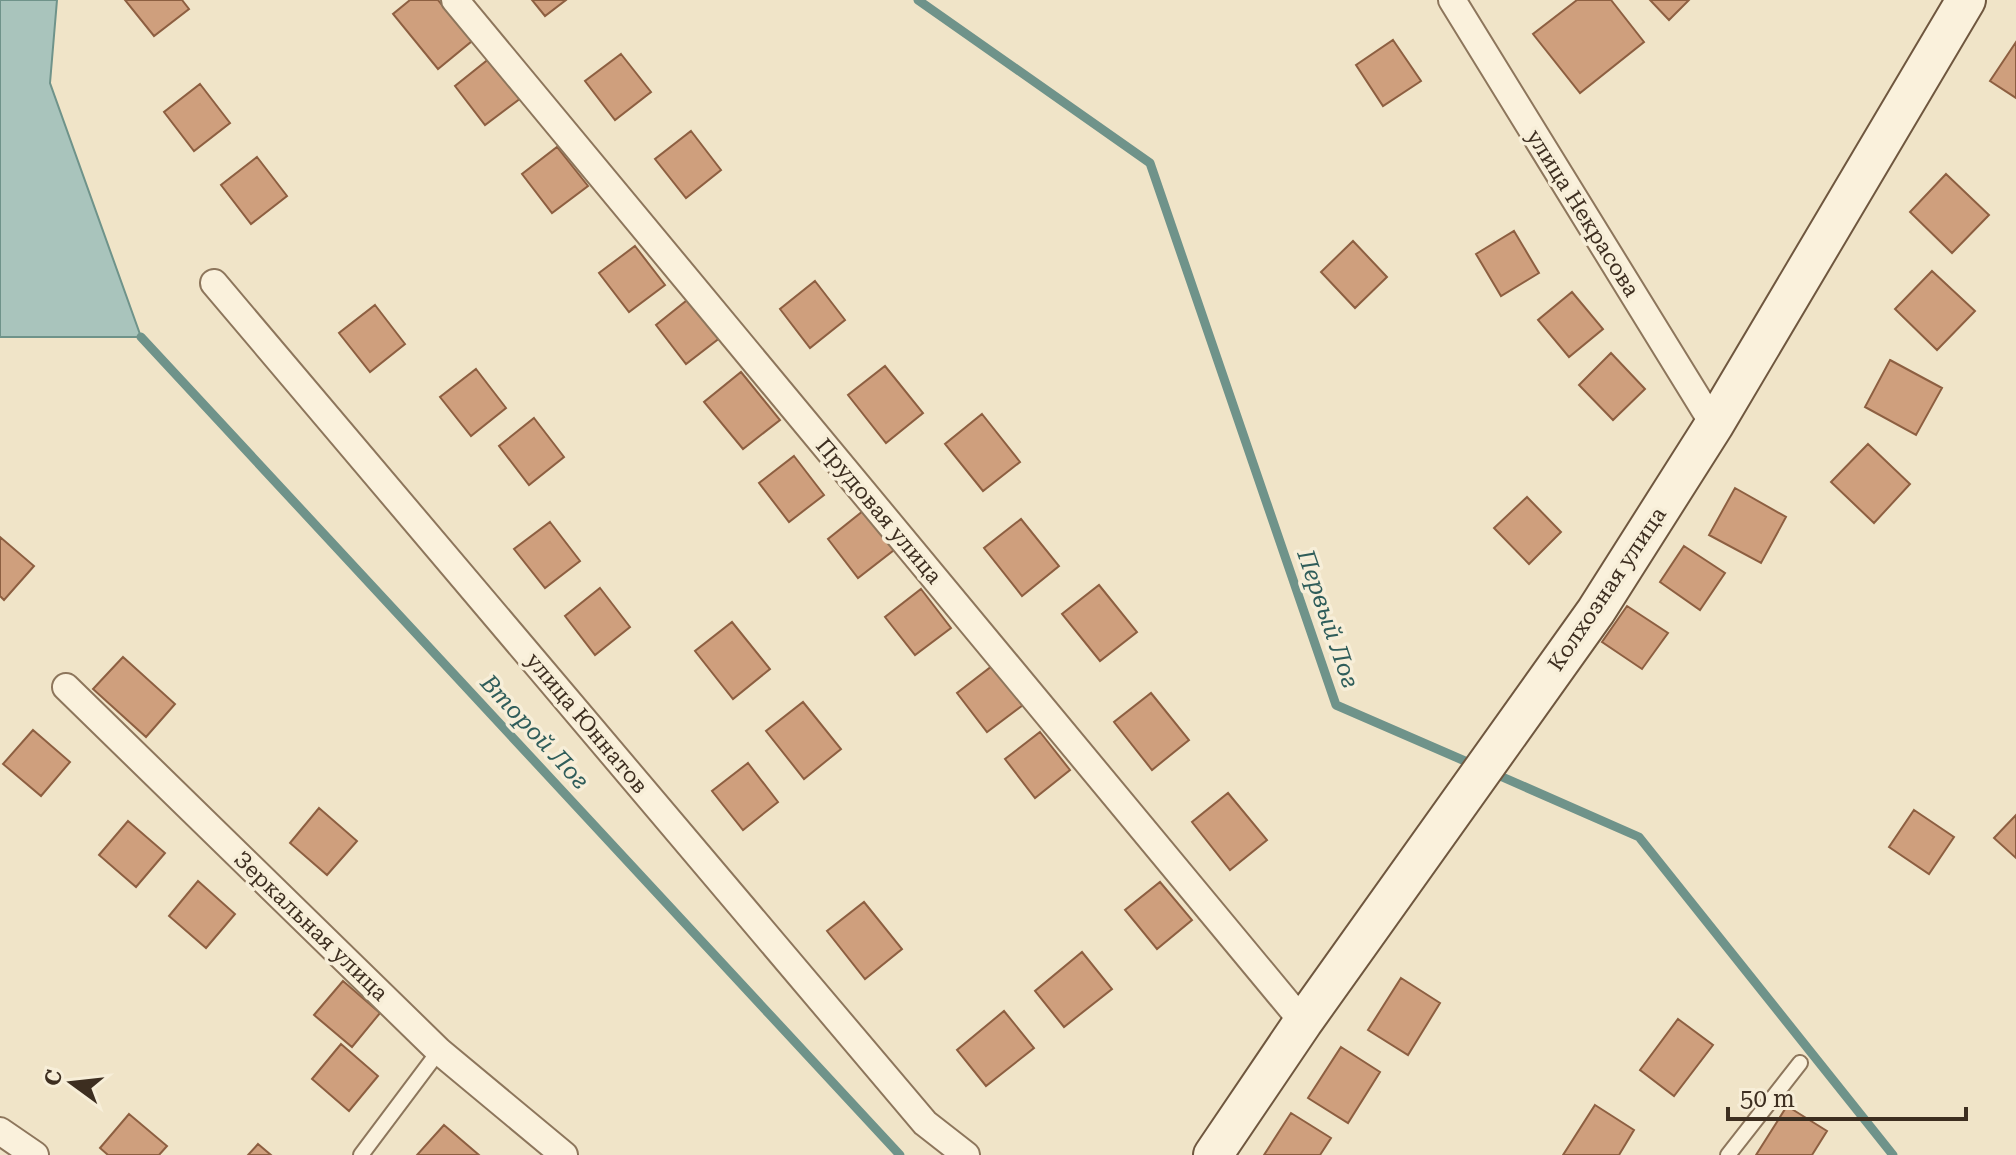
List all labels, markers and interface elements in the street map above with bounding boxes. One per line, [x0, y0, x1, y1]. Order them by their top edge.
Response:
street label: улица Некрасова [1521, 125, 1645, 301]
street label: Прудовая улица [811, 433, 947, 589]
street label: Колхозная улица [1543, 502, 1671, 676]
water label: Первый Лог [1291, 545, 1365, 692]
street label: улица Юннатов [521, 648, 653, 798]
water label: Второй Лог [474, 668, 595, 795]
street label: Зеркальная улица [229, 846, 393, 1006]
north arrow [32, 1043, 112, 1123]
text: С [39, 1067, 67, 1089]
scale bar [1728, 1071, 1966, 1121]
text: 50 m [1740, 1085, 1795, 1113]

